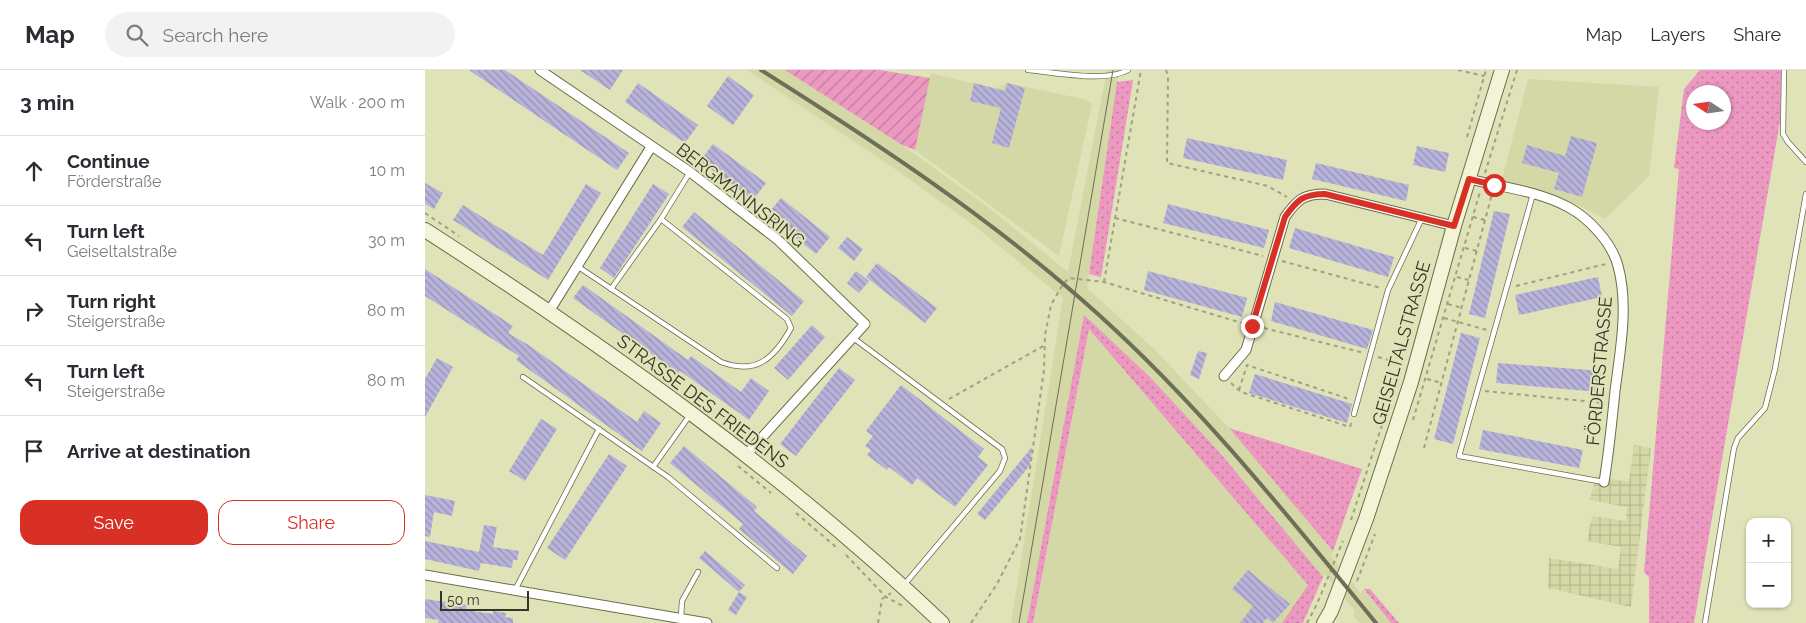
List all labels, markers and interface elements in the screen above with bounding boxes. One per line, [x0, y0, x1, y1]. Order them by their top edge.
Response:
search box [105, 12, 455, 57]
text: Map [25, 20, 75, 49]
icon: search [123, 21, 151, 49]
text: Search here [163, 24, 268, 46]
text: Map [1586, 24, 1622, 45]
text: Layers [1650, 24, 1705, 45]
text: Share [1733, 24, 1781, 45]
north arrow [1686, 85, 1731, 130]
text: 3 min [20, 90, 74, 115]
text: Walk · 200 m [310, 93, 405, 112]
street label: BERGMANNSRING [673, 138, 809, 252]
text: Continue [67, 150, 150, 172]
icon: ahead [20, 157, 48, 185]
text: 10 m [370, 161, 405, 180]
text: Förderstraße [67, 172, 161, 191]
route start [1483, 174, 1506, 197]
text: Turn left [67, 220, 144, 242]
icon: left [20, 227, 48, 255]
text: 30 m [368, 231, 405, 250]
text: Geiseltalstraße [67, 242, 177, 261]
street label: GEISELTALSTRASSE [1368, 259, 1434, 427]
text: Turn right [67, 290, 156, 312]
street label: FÖRDERSTRASSE [1582, 296, 1616, 446]
icon: right [20, 297, 48, 325]
text: 80 m [367, 301, 405, 320]
text: Steigerstraße [67, 312, 165, 331]
route end [1241, 315, 1264, 338]
street label: STRASSE DES FRIEDENS [613, 330, 793, 472]
text: Turn left [67, 360, 144, 382]
icon: left [20, 367, 48, 395]
text: 80 m [367, 371, 405, 390]
text: Steigerstraße [67, 382, 165, 401]
icon: arrive [20, 437, 48, 465]
text: Arrive at destination [67, 440, 251, 462]
button: Save [20, 500, 208, 545]
button: Share [218, 500, 405, 545]
map controls [1746, 518, 1791, 608]
button: + [1746, 518, 1791, 563]
button: − [1746, 563, 1791, 608]
scale bar [440, 588, 529, 611]
text: 50 m [447, 592, 480, 608]

